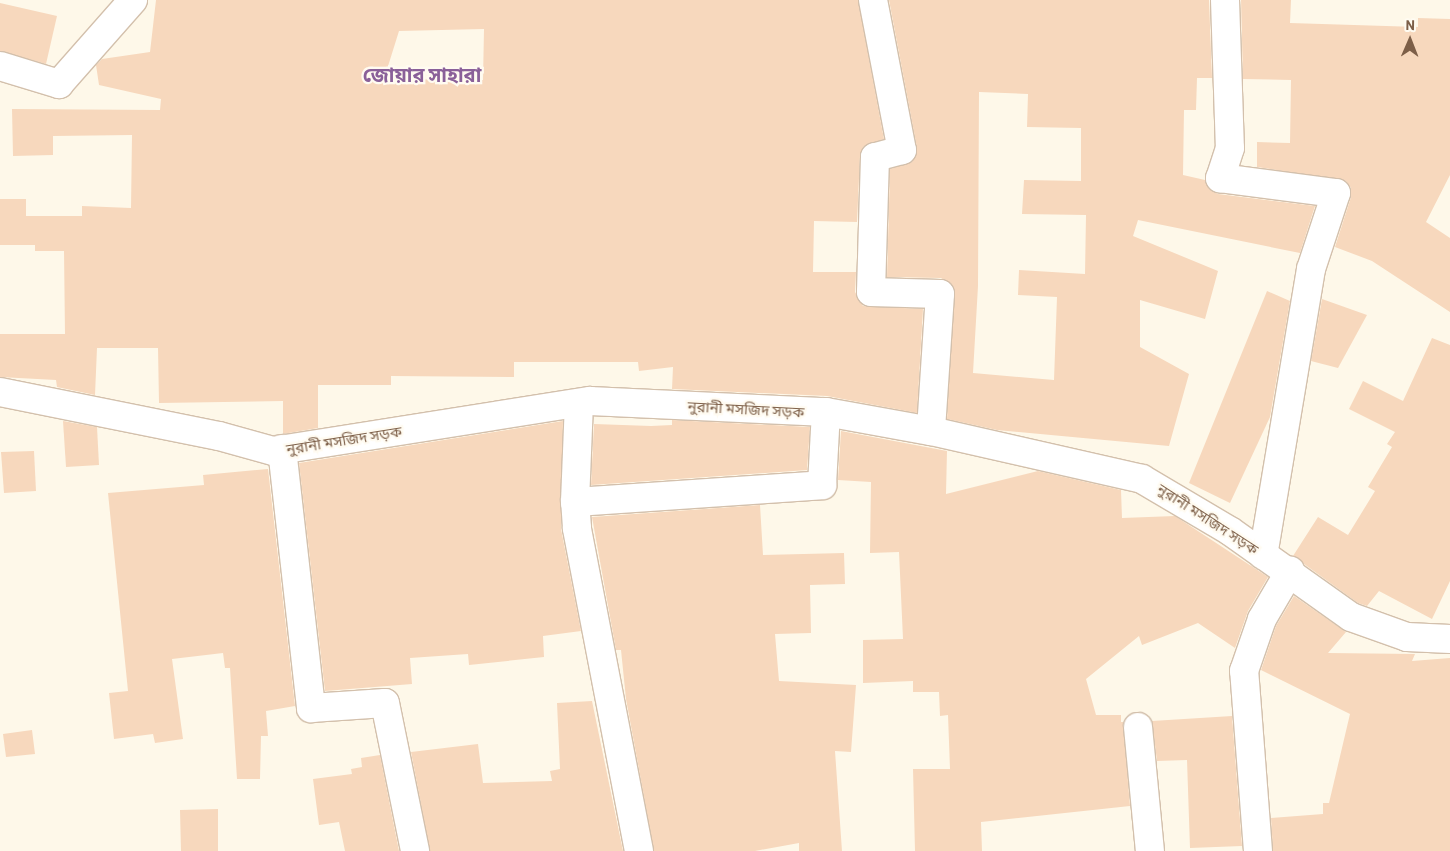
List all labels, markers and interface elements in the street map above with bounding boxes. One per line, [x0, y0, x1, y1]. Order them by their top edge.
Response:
north arrow [1385, 15, 1435, 65]
text: N [1405, 16, 1415, 33]
district label: জোয়ার সাহারা [363, 62, 481, 86]
street label: নুরানী মসজিদ সড়ক [687, 397, 805, 421]
street label: নুরানী মসজিদ সড়ক [285, 422, 403, 458]
street label: নুরানী মসজিদ সড়ক [1154, 480, 1262, 558]

